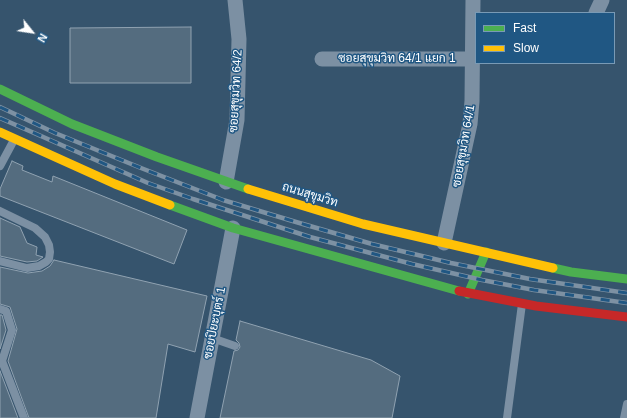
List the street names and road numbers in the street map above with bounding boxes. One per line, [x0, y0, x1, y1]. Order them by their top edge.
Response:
street label: ซอยสุขุมวิท 64/2 [227, 49, 245, 133]
street label: ซอยสุขุมวิท 64/1 แยก 1 [338, 52, 456, 66]
street label: ซอยสุขุมวิท 64/1 [450, 104, 478, 188]
street label: ถนนสุขุมวิท [280, 180, 340, 210]
street label: ซอยปิยะบุตร์ 1 [201, 286, 229, 360]

